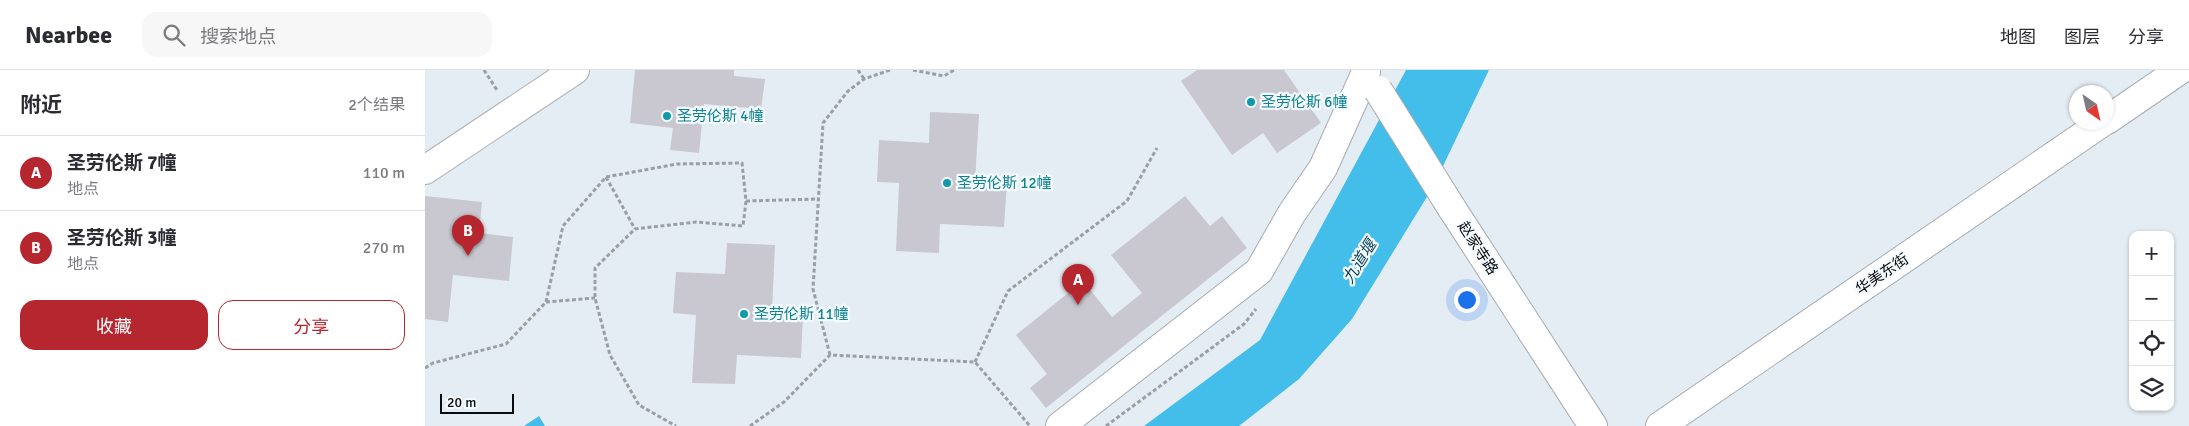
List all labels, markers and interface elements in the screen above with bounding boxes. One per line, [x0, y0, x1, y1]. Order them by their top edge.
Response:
search box [142, 12, 492, 57]
text: Nearbee [25, 20, 112, 50]
icon: search [160, 21, 188, 49]
text: 搜索地点 [200, 25, 276, 49]
text: 地图 [2000, 26, 2036, 48]
text: 图层 [2064, 26, 2100, 48]
text: 分享 [2128, 26, 2164, 48]
north arrow [2069, 85, 2114, 130]
text: 附近 [20, 92, 62, 118]
place label: 圣劳伦斯 6幢 [1261, 93, 1347, 111]
text: 2个结果 [348, 95, 405, 115]
marker: 圣劳伦斯 6幢 [1245, 96, 1257, 108]
place label: 圣劳伦斯 4幢 [677, 107, 763, 125]
marker: 圣劳伦斯 4幢 [661, 110, 673, 122]
text: 圣劳伦斯 7幢 [67, 151, 176, 175]
text: A [31, 163, 41, 183]
text: 110 m [363, 163, 405, 183]
place label: 圣劳伦斯 12幢 [957, 174, 1052, 192]
marker: 圣劳伦斯 12幢 [941, 177, 953, 189]
text: 地点 [67, 179, 99, 199]
pin: B [452, 215, 484, 256]
street label: 赵家寺路 [1454, 218, 1502, 278]
text: 圣劳伦斯 3幢 [67, 226, 176, 250]
map controls [2129, 231, 2174, 411]
button: + [2129, 231, 2174, 276]
water label: 九道堰 [1339, 233, 1383, 287]
text: B [31, 238, 41, 258]
text: 270 m [363, 238, 405, 258]
street label: 华美东街 [1852, 250, 1912, 298]
text: 地点 [67, 254, 99, 274]
pin: A [1062, 264, 1094, 305]
button: − [2129, 276, 2174, 321]
your location [1454, 287, 1480, 313]
button: 收藏 [20, 300, 208, 350]
button: 分享 [218, 300, 405, 350]
place label: 圣劳伦斯 11幢 [754, 305, 849, 323]
marker: 圣劳伦斯 11幢 [738, 308, 750, 320]
button: locate [2129, 321, 2174, 366]
button: layers [2129, 366, 2174, 411]
scale bar [440, 391, 514, 414]
text: 20 m [447, 394, 476, 411]

